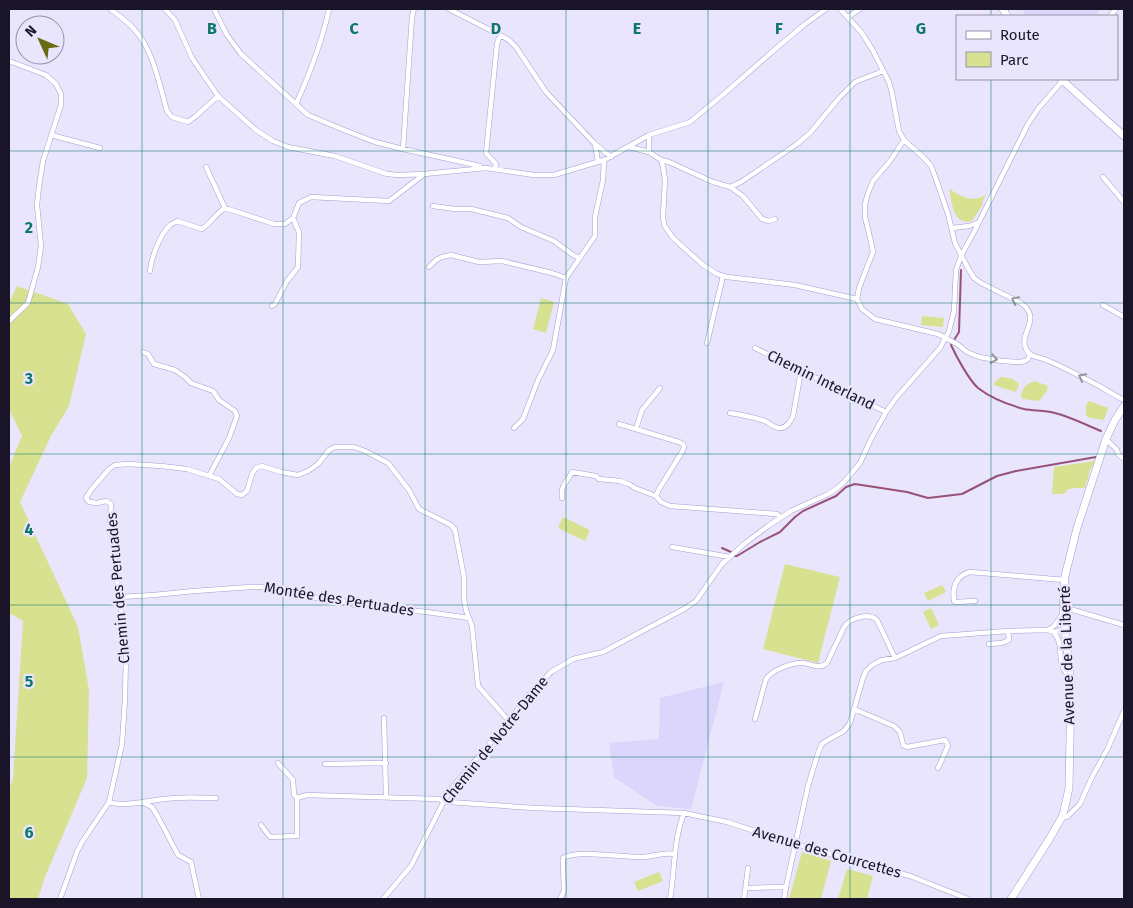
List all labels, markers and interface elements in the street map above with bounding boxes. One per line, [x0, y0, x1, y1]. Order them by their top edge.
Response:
north arrow [15, 15, 65, 65]
legend [956, 15, 1118, 80]
text: B [207, 19, 217, 38]
text: C [349, 19, 359, 38]
text: D [491, 19, 501, 38]
text: E [633, 19, 641, 38]
text: F [775, 19, 783, 38]
text: G [916, 19, 926, 38]
text: N [22, 22, 40, 41]
text: Route [1000, 26, 1040, 44]
text: Parc [1000, 51, 1029, 69]
text: 2 [25, 218, 33, 237]
one-way arrow [1011, 296, 1020, 306]
street label: Chemin Interland [764, 346, 878, 414]
one-way arrow [989, 354, 998, 364]
text: 3 [24, 369, 33, 388]
one-way arrow [1078, 373, 1087, 383]
street label: Chemin des Pertuades [102, 512, 134, 664]
text: 4 [24, 520, 34, 539]
street label: Montée des Pertuades [263, 578, 415, 620]
street label: Avenue de la Liberté [1056, 585, 1078, 725]
text: 5 [25, 672, 34, 691]
street label: Chemin de Notre-Dame [438, 673, 552, 807]
street label: Avenue des Courcettes [751, 822, 903, 882]
text: 6 [24, 823, 34, 842]

